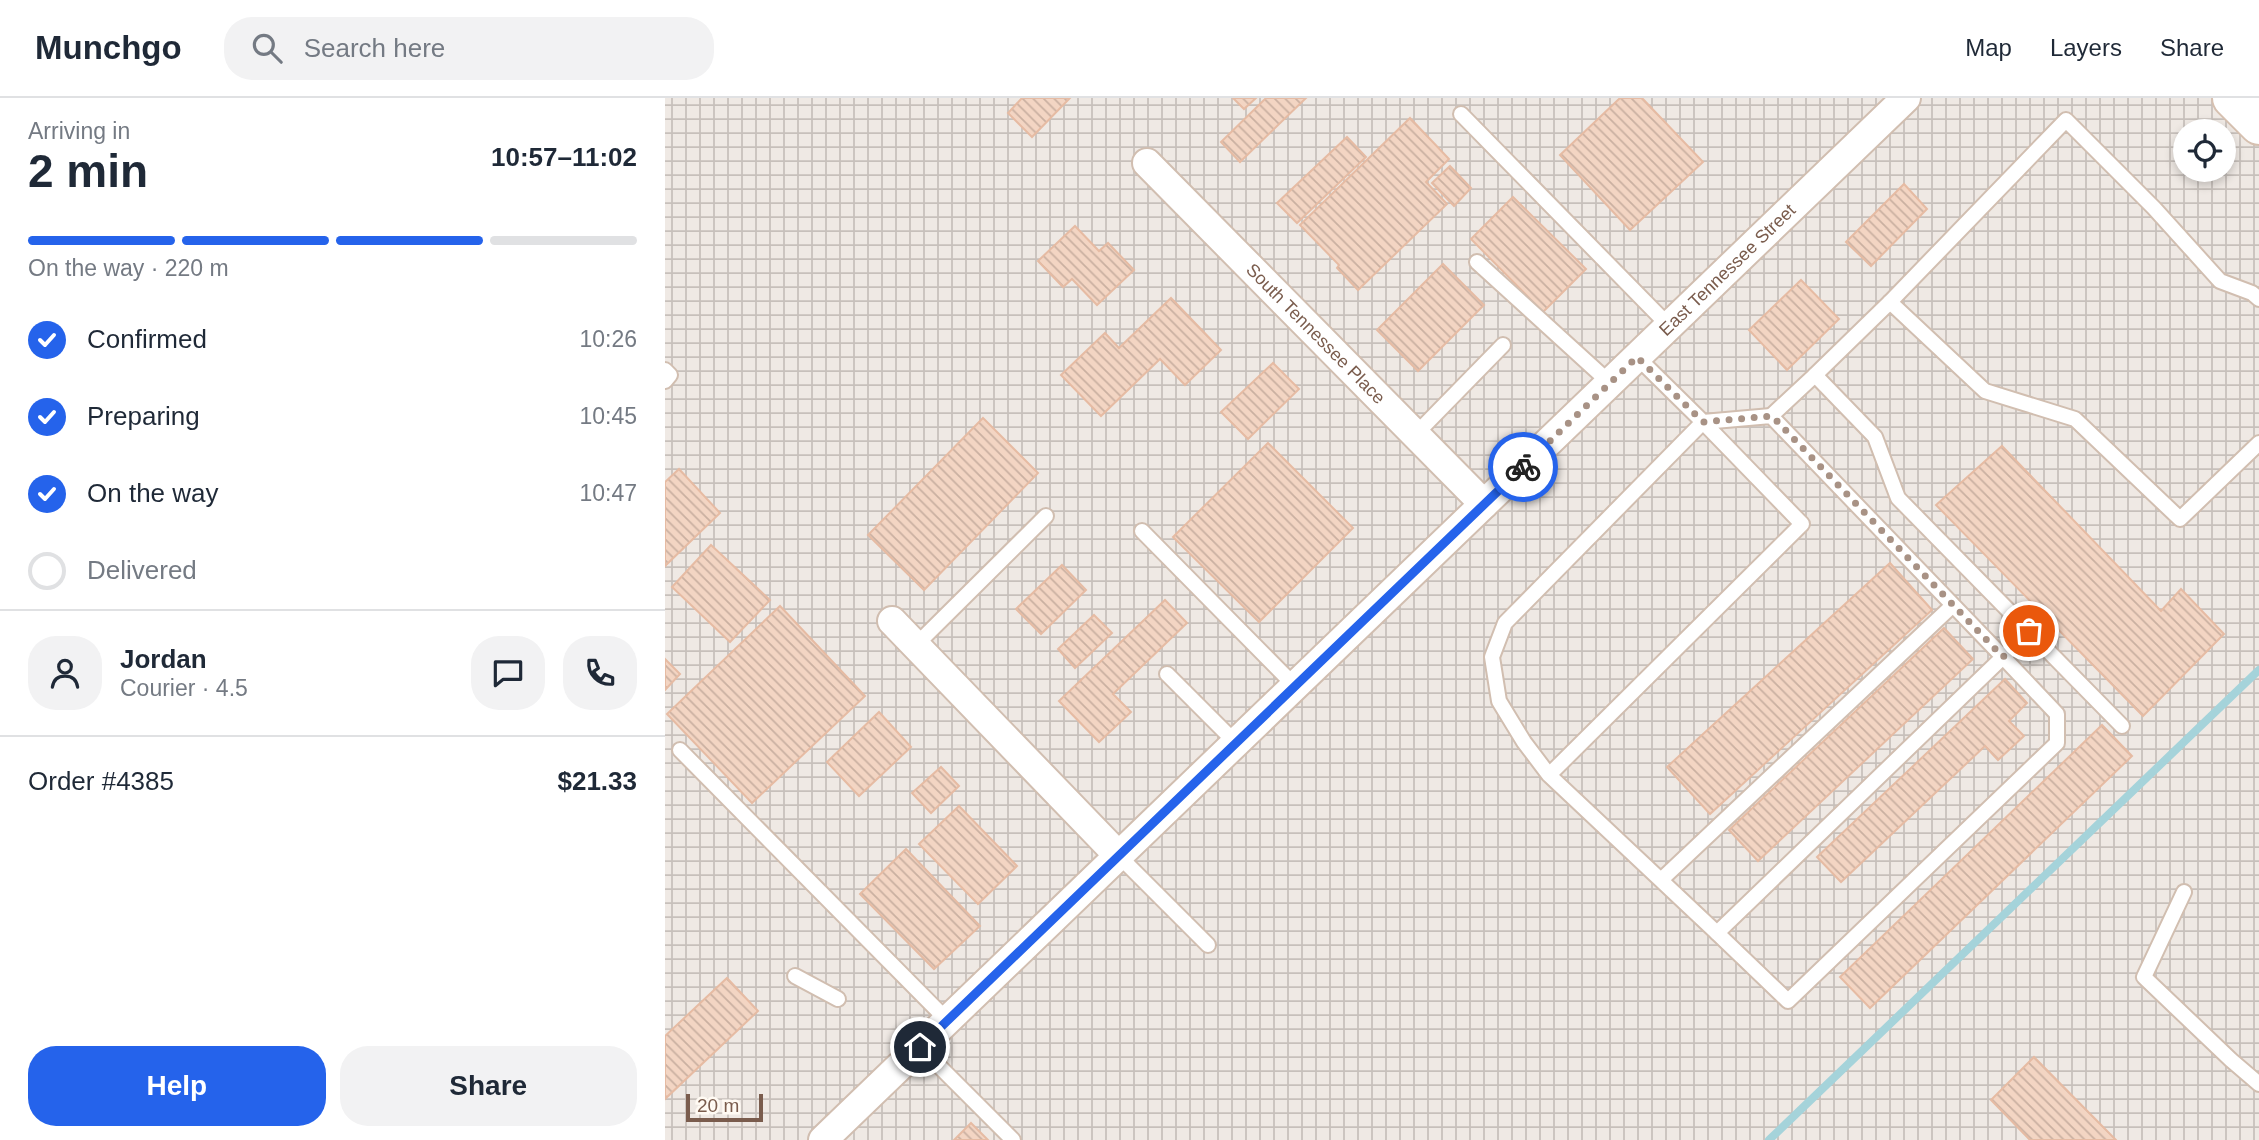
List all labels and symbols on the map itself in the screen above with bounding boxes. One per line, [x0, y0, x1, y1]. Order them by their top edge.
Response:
street label: East Tennessee Street [1655, 200, 1799, 340]
street label: South Tennessee Place [1242, 259, 1389, 408]
courier [1488, 432, 1558, 502]
pin [1999, 601, 2059, 661]
pin [890, 1017, 950, 1077]
scale bar [686, 1091, 763, 1123]

